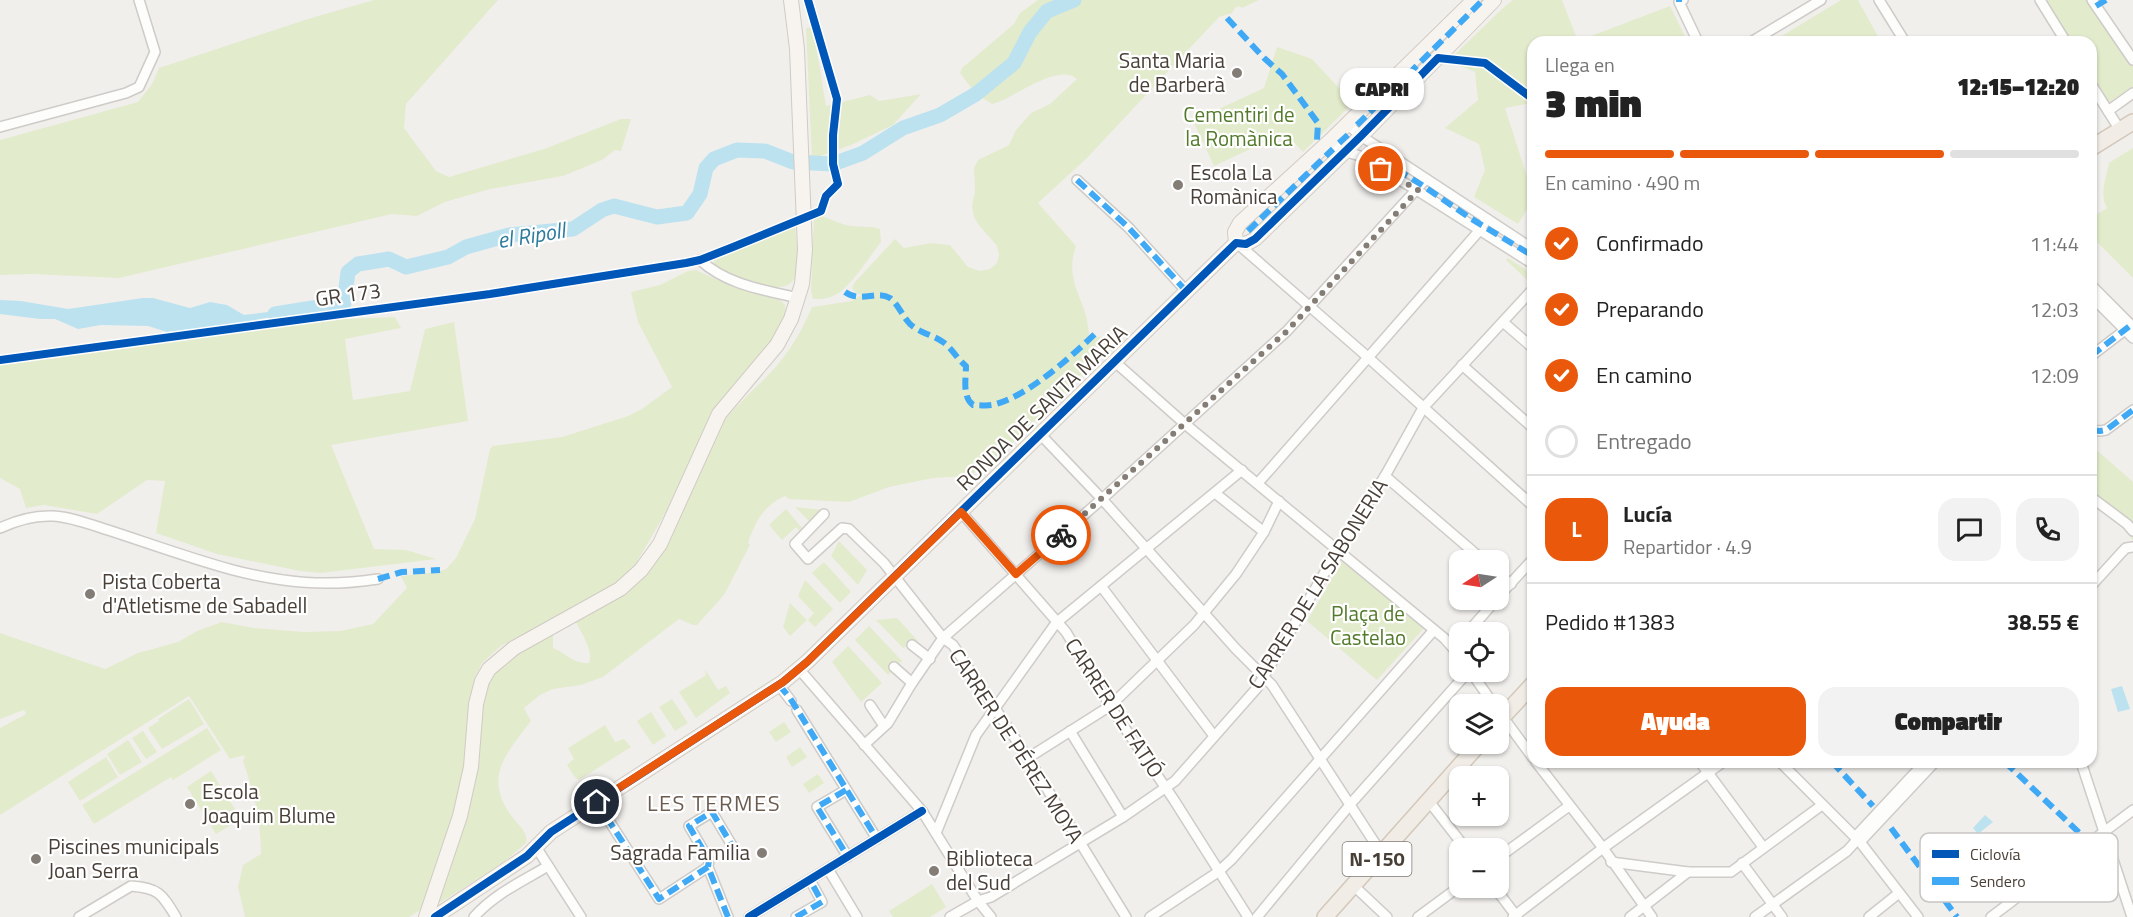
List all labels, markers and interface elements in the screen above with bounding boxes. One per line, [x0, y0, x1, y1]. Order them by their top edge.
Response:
place label: Santa Maria de Barberà [1119, 44, 1225, 100]
text: Llega en [1545, 49, 1615, 80]
marker: Santa Maria de Barberà [1230, 66, 1244, 80]
callout: CAPRI [1339, 67, 1423, 109]
text: 12:15–12:20 [1957, 70, 2079, 104]
text: CAPRI [1355, 73, 1409, 104]
text: 3 min [1545, 73, 1642, 132]
park label: Cementiri de la Romànica [1183, 98, 1295, 154]
pin [1355, 143, 1406, 194]
icon: bag [1364, 152, 1397, 185]
place label: Escola La Romànica [1190, 156, 1278, 212]
text: En camino · 490 m [1545, 167, 1700, 198]
marker: Escola La Romànica [1171, 178, 1185, 192]
water label: el Ripoll [495, 213, 569, 257]
text: Confirmado [1596, 226, 1704, 260]
icon: check [1545, 227, 1578, 260]
text: 11:44 [2030, 228, 2079, 259]
street label: GR 173 [313, 274, 383, 314]
text: Preparando [1596, 292, 1704, 326]
icon: check [1545, 293, 1578, 326]
text: 12:03 [2030, 294, 2079, 325]
street label: RONDA DE SANTA MARIA [949, 317, 1134, 498]
text: En camino [1596, 358, 1692, 392]
icon: check [1545, 359, 1578, 392]
text: 12:09 [2030, 360, 2079, 391]
text: Entregado [1596, 424, 1692, 458]
street label: CARRER DE LA SABONERIA [1239, 472, 1395, 695]
text: Lucía [1623, 497, 1672, 531]
button: chat [1938, 498, 2001, 561]
button: phone [2016, 498, 2079, 561]
courier [1031, 505, 1091, 565]
text: L [1571, 512, 1582, 546]
icon: bike [1045, 519, 1078, 552]
text: Repartidor · 4.9 [1623, 531, 1752, 562]
north arrow [1449, 550, 1509, 610]
map controls [1449, 550, 1509, 898]
place label: Pista Coberta d'Atletisme de Sabadell [102, 565, 307, 621]
marker: Pista Coberta d'Atletisme de Sabadell [83, 587, 97, 601]
park label: Plaça de Castelao [1330, 597, 1406, 653]
text: Pedido #1383 [1545, 605, 1675, 639]
text: 38.55 € [2007, 605, 2079, 639]
button: locate [1449, 622, 1509, 682]
street label: CARRER DE FATJÓ [1058, 631, 1172, 784]
street label: CARRER DE PÉREZ MOYA [942, 642, 1092, 850]
button: Ayuda [1545, 687, 1806, 756]
button: Compartir [1818, 687, 2079, 756]
button: layers [1449, 694, 1509, 754]
button: + [1449, 766, 1509, 826]
place label: Escola Joaquim Blume [202, 775, 336, 831]
pin [571, 776, 622, 827]
icon: home [580, 785, 613, 818]
district label: LES TERMES [647, 786, 781, 820]
marker: Escola Joaquim Blume [183, 797, 197, 811]
place label: Piscines municipals Joan Serra [48, 830, 219, 886]
legend [1920, 833, 2118, 902]
place label: Sagrada Familia [610, 836, 750, 868]
button: − [1449, 838, 1509, 898]
place label: Biblioteca del Sud [946, 842, 1033, 898]
road number: N-150 [1342, 842, 1412, 876]
text: Ciclovía [1970, 842, 2020, 866]
marker: Sagrada Familia [755, 846, 769, 860]
marker: Piscines municipals Joan Serra [29, 852, 43, 866]
marker: Biblioteca del Sud [927, 864, 941, 878]
text: Sendero [1970, 869, 2026, 893]

